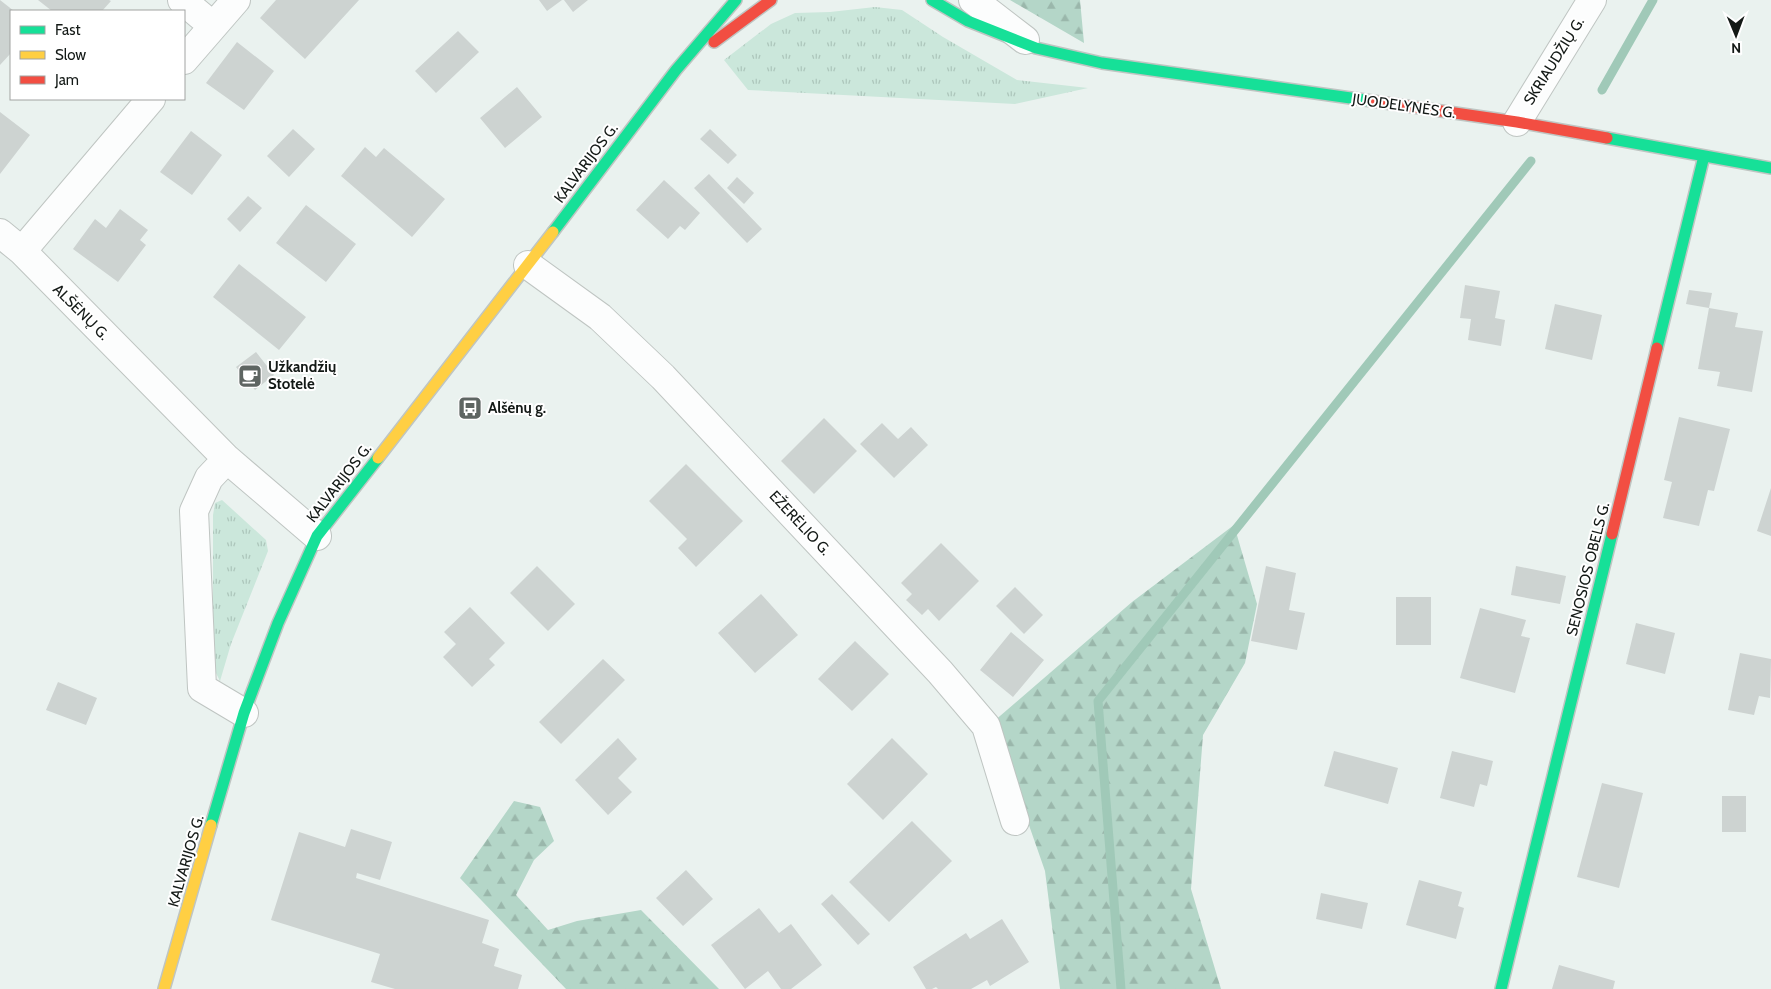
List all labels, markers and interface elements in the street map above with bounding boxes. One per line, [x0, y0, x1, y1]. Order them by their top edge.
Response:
legend [10, 10, 185, 100]
north arrow [1711, 10, 1761, 60]
street label: SKRIAUDŽIŲ G. [1519, 13, 1588, 108]
text: Fast [55, 21, 80, 39]
text: N [1731, 39, 1741, 57]
text: Slow [55, 46, 86, 64]
text: Jam [54, 71, 79, 89]
street label: JUODELYNĖS G. [1350, 89, 1457, 122]
street label: KALVARIJOS G. [550, 120, 622, 206]
street label: ALŠĖNŲ G. [49, 280, 113, 344]
place label: Užkandžių Stotelė [268, 358, 337, 393]
cafe icon: Užkandžių Stotelė [237, 363, 263, 389]
bus stop icon: Alšėnų g. [457, 395, 483, 421]
place label: Alšėnų g. [488, 399, 546, 417]
street label: KALVARIJOS G. [303, 440, 375, 526]
street label: EŽERĖLIO G. [766, 486, 835, 559]
street label: SENOSIOS OBELS G. [1563, 500, 1613, 638]
street label: KALVARIJOS G. [164, 813, 208, 909]

